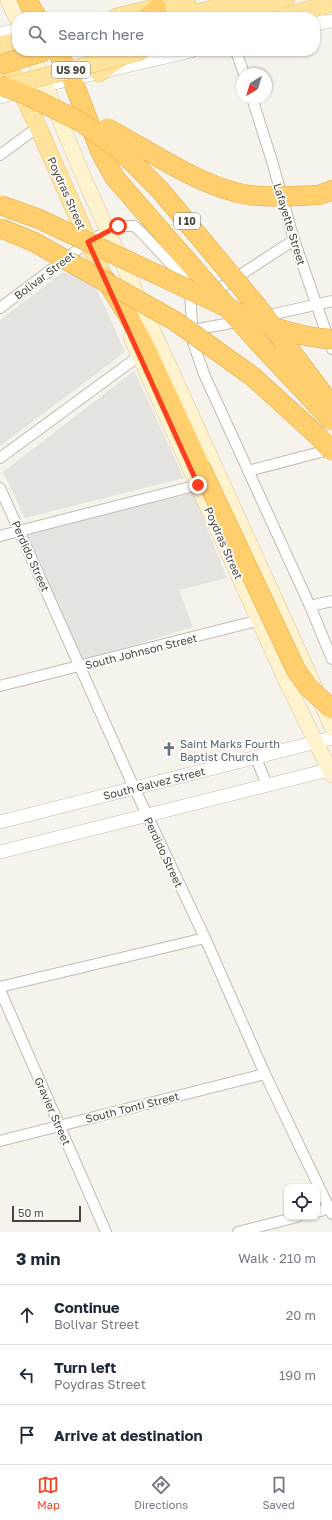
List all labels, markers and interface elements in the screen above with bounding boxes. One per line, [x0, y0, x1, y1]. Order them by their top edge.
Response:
search box [12, 12, 320, 56]
icon: search [26, 23, 48, 45]
text: Search here [58, 25, 144, 43]
road number: US 90 [52, 62, 90, 78]
north arrow [236, 68, 272, 104]
street label: Poydras Street [45, 155, 89, 231]
street label: Lafayette Street [271, 181, 309, 267]
road number: I 10 [174, 213, 200, 229]
route start [109, 217, 127, 235]
street label: Bolivar Street [11, 248, 77, 302]
route end [189, 476, 207, 494]
street label: Poydras Street [202, 505, 246, 581]
street label: Perdido Street [10, 519, 52, 593]
street label: South Johnson Street [84, 631, 198, 671]
place label: Saint Marks Fourth Baptist Church [180, 737, 280, 763]
church icon: Saint Marks Fourth Baptist Church [161, 741, 177, 757]
street label: South Galvez Street [102, 764, 206, 802]
street label: Perdido Street [142, 815, 186, 889]
street label: Gravier Street [32, 1075, 74, 1147]
street label: South Tonti Street [84, 1089, 180, 1125]
map controls [284, 1184, 320, 1220]
button: locate [284, 1184, 320, 1220]
scale bar [12, 1204, 81, 1223]
text: 50 m [18, 1206, 44, 1219]
text: 3 min [16, 1248, 60, 1269]
text: Walk · 210 m [238, 1250, 316, 1266]
text: Continue [54, 1298, 120, 1316]
icon: ahead [16, 1304, 38, 1326]
text: 20 m [286, 1307, 316, 1323]
text: Bolivar Street [54, 1316, 139, 1332]
text: Turn left [54, 1358, 116, 1376]
icon: left [16, 1364, 38, 1386]
text: 190 m [279, 1367, 316, 1383]
text: Poydras Street [54, 1376, 146, 1392]
icon: arrive [16, 1424, 38, 1446]
text: Arrive at destination [54, 1426, 203, 1444]
tab: Map [37, 1474, 60, 1511]
tab: Directions [134, 1474, 188, 1511]
tab: Saved [263, 1474, 295, 1511]

